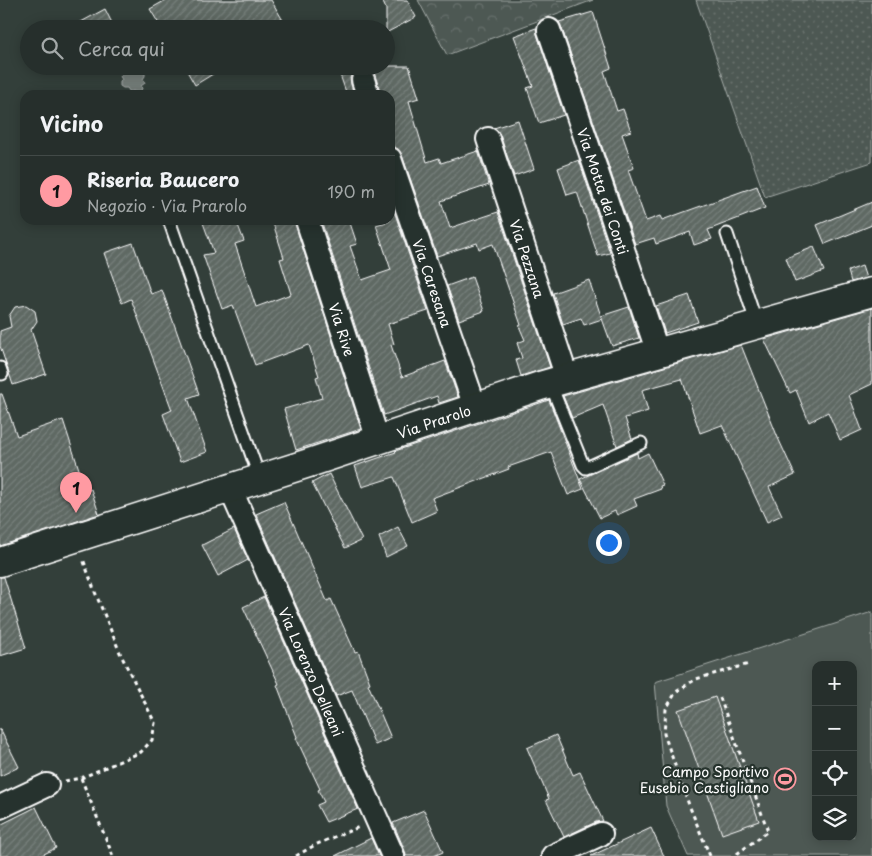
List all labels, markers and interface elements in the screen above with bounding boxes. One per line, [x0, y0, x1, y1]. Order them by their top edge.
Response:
search box [20, 20, 395, 75]
icon: search [38, 34, 66, 62]
text: Cerca qui [78, 34, 165, 62]
text: Vicino [40, 107, 103, 139]
street label: Via Motta dei Conti [572, 125, 634, 257]
text: Riseria Baucero [87, 165, 239, 193]
text: 1 [52, 179, 60, 203]
text: 190 m [327, 179, 375, 203]
text: Negozio · Via Prarolo [87, 193, 247, 217]
street label: Via Pezzana [505, 217, 550, 301]
street label: Via Caresana [408, 236, 457, 330]
street label: Via Rive [324, 300, 361, 359]
street label: Via Prarolo [394, 399, 474, 444]
pin: 1 [60, 472, 92, 513]
your location [596, 530, 622, 556]
street label: Via Lorenzo Delleani [274, 604, 349, 740]
map controls [812, 661, 857, 841]
button: + [812, 661, 857, 706]
button: − [812, 706, 857, 751]
button: locate [812, 751, 857, 796]
place label: Campo Sportivo Eusebio Castigliano [640, 761, 769, 798]
sports icon: Campo Sportivo Eusebio Castigliano [773, 767, 797, 791]
button: layers [812, 796, 857, 841]

